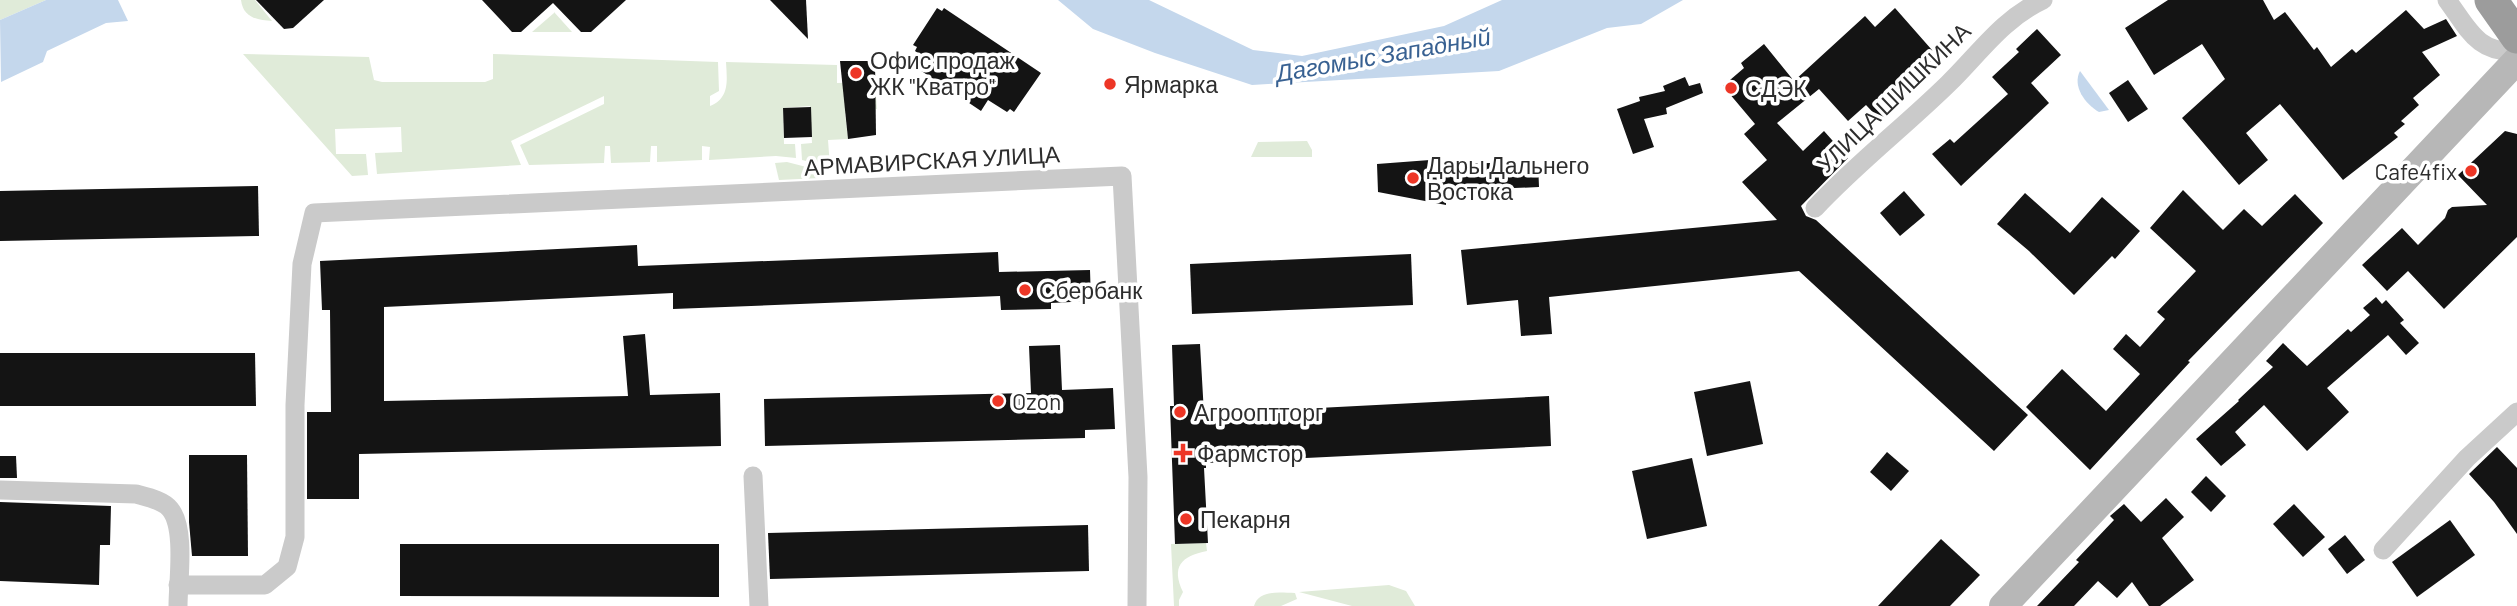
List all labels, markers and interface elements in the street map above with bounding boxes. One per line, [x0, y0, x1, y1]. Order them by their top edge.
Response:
street label: УЛИЦА ШИШКИНА [1810, 16, 1976, 178]
water label: Дагомыс Западный [1270, 21, 1493, 88]
place label: Офис продаж ЖК "Кватро" [870, 46, 1016, 100]
marker: Офис продаж ЖК "Кватро" [848, 65, 864, 81]
place label: Ярмарка [1124, 70, 1218, 98]
place label: СДЭК [1745, 74, 1807, 102]
marker: Ярмарка [1102, 76, 1118, 92]
marker: СДЭК [1723, 80, 1739, 96]
street label: АРМАВИРСКАЯ УЛИЦА [803, 139, 1061, 181]
place label: Дары Дальнего Востока [1427, 151, 1589, 205]
place label: Cafe4fix [2374, 157, 2457, 185]
marker: Cafe4fix [2463, 163, 2479, 179]
marker: Дары Дальнего Востока [1405, 170, 1421, 186]
place label: Сбербанк [1039, 276, 1143, 304]
marker: Сбербанк [1017, 282, 1033, 298]
place label: Ozon [1012, 387, 1061, 415]
marker: Ozon [990, 393, 1006, 409]
place label: Агрооптторг [1194, 398, 1323, 426]
marker: Агрооптторг [1172, 404, 1188, 420]
place label: Фармстор [1197, 439, 1303, 467]
marker: Фармстор [1175, 445, 1191, 461]
place label: Пекарня [1200, 505, 1291, 533]
marker: Пекарня [1178, 511, 1194, 527]

